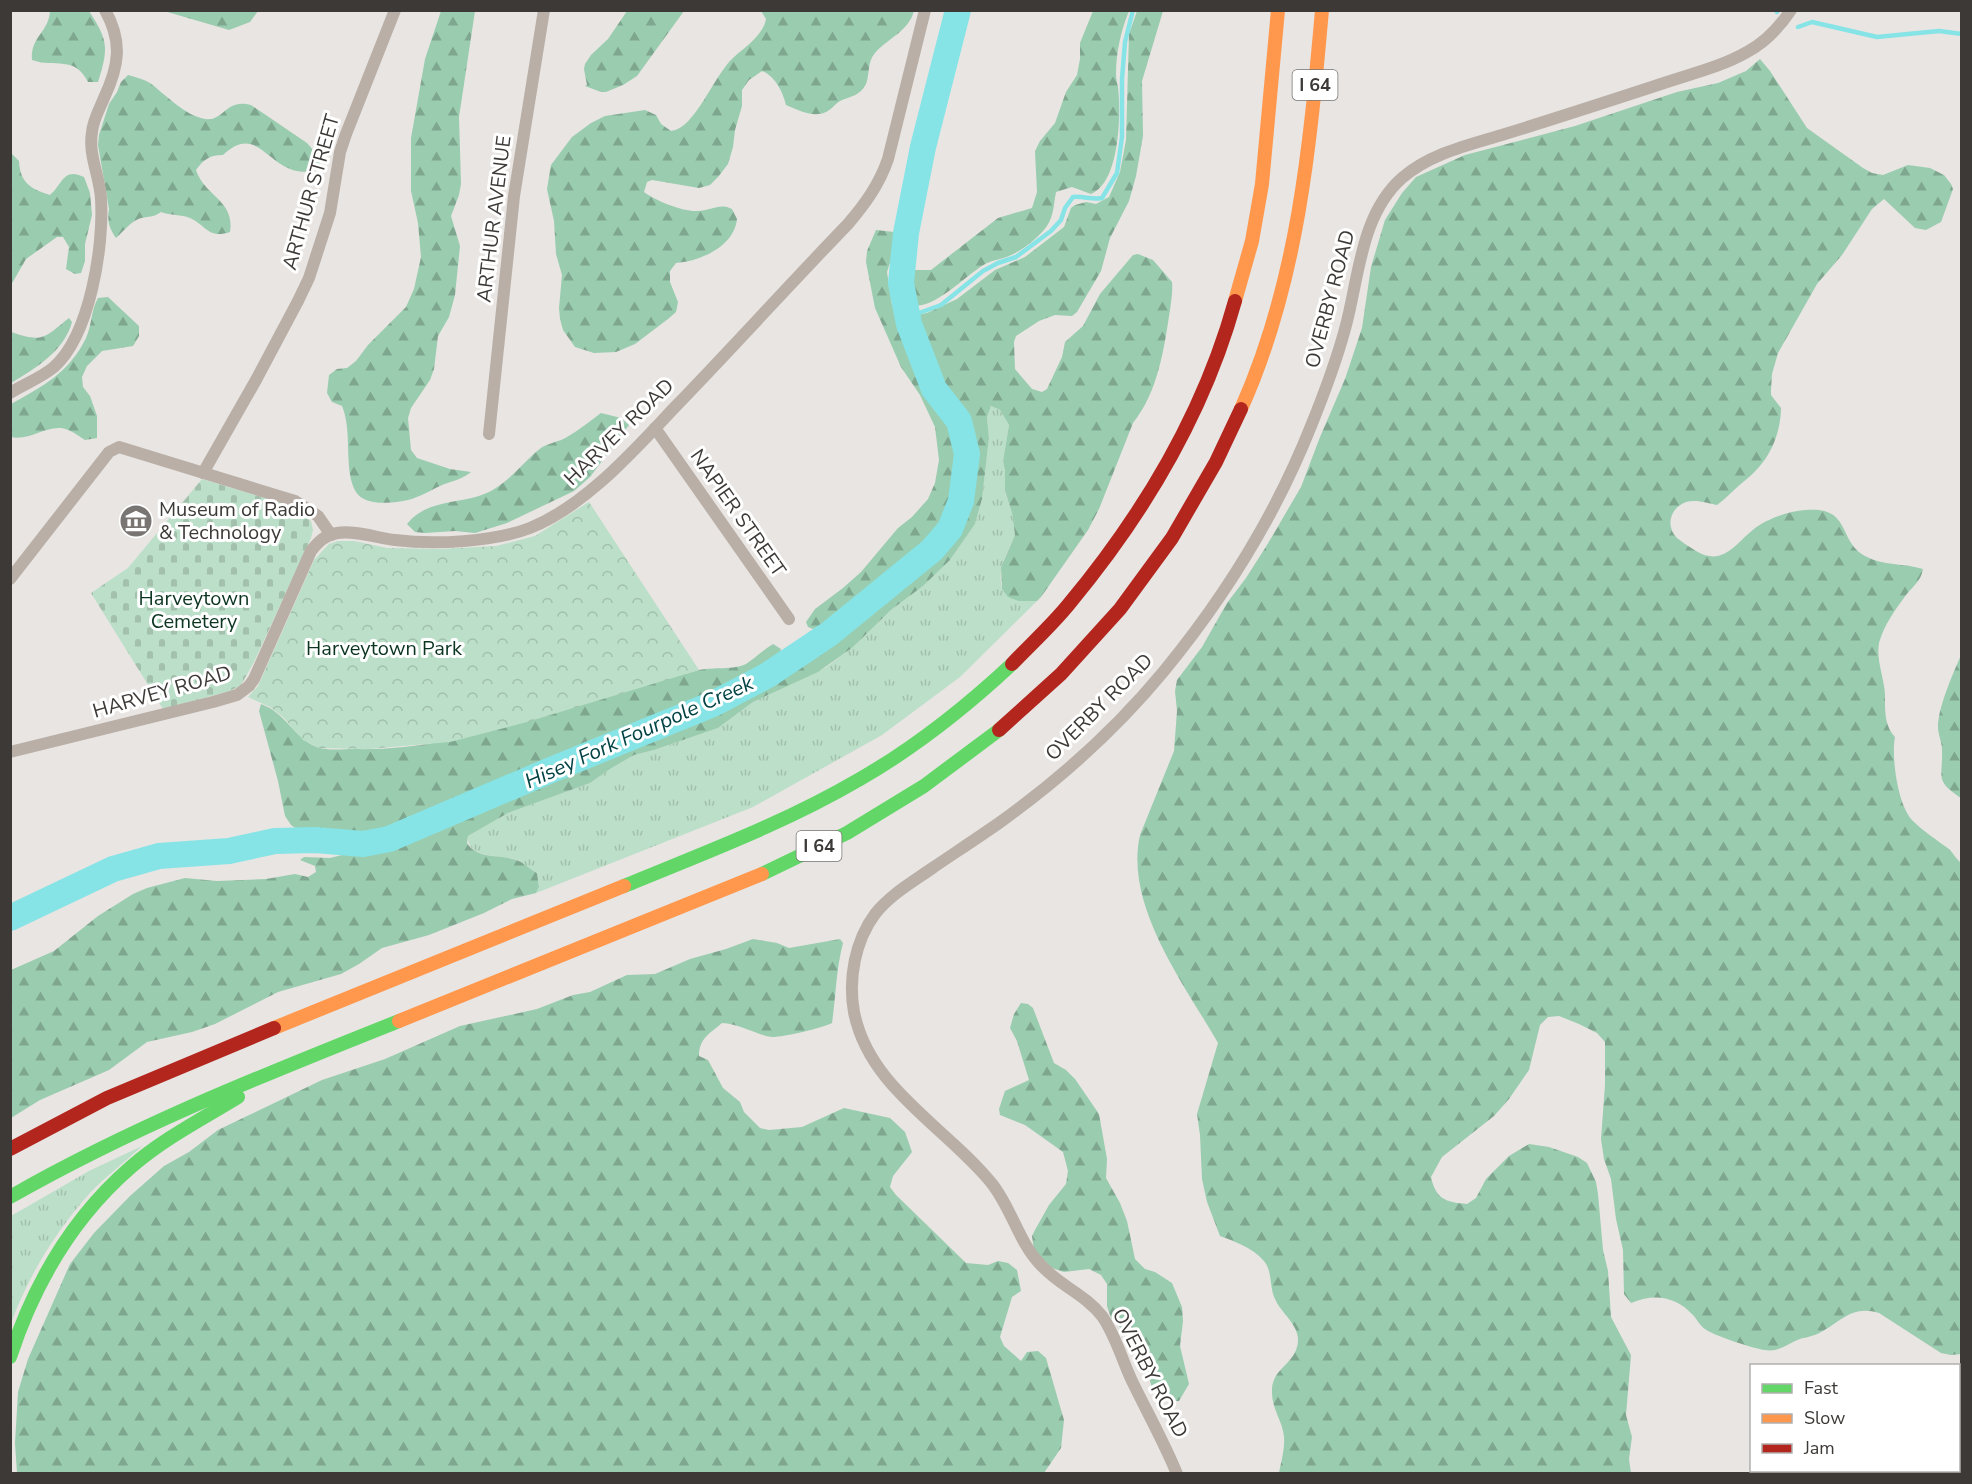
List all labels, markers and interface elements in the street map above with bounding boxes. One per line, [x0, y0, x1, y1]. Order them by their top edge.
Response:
road number: I 64 [1292, 70, 1338, 100]
street label: ARTHUR STREET [276, 111, 346, 273]
street label: ARTHUR AVENUE [470, 134, 518, 304]
street label: OVERBY ROAD [1299, 227, 1361, 371]
street label: HARVEY ROAD [558, 373, 680, 491]
street label: NAPIER STREET [684, 444, 792, 582]
place label: Museum of Radio & Technology [159, 496, 315, 546]
museum icon: Museum of Radio & Technology [118, 503, 154, 539]
park label: Harveytown Cemetery [139, 585, 249, 635]
park label: Harveytown Park [306, 635, 463, 662]
street label: OVERBY ROAD [1039, 647, 1159, 767]
street label: HARVEY ROAD [89, 659, 235, 725]
water label: Hisey Fork Fourpole Creek [520, 669, 758, 795]
road number: I 64 [796, 831, 842, 861]
street label: OVERBY ROAD [1106, 1304, 1194, 1442]
legend [1750, 1364, 1960, 1472]
text: Fast [1804, 1376, 1839, 1400]
text: Slow [1804, 1406, 1845, 1430]
text: Jam [1803, 1436, 1835, 1460]

